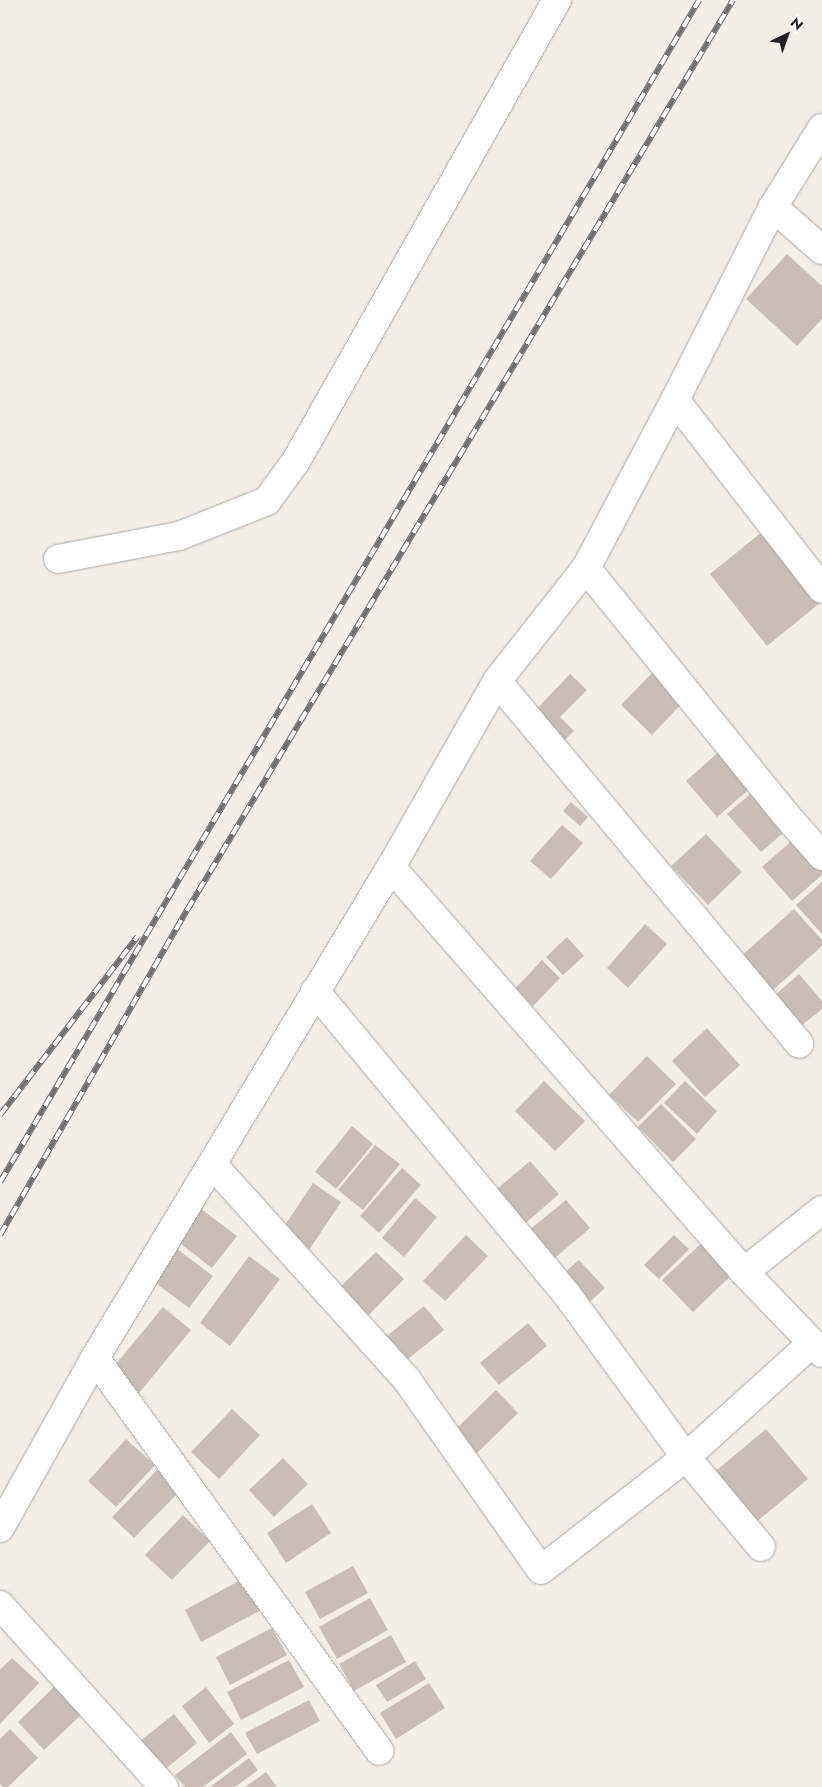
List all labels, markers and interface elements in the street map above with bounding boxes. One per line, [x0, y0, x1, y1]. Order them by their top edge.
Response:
north arrow [762, 10, 812, 60]
text: N [786, 13, 808, 35]

